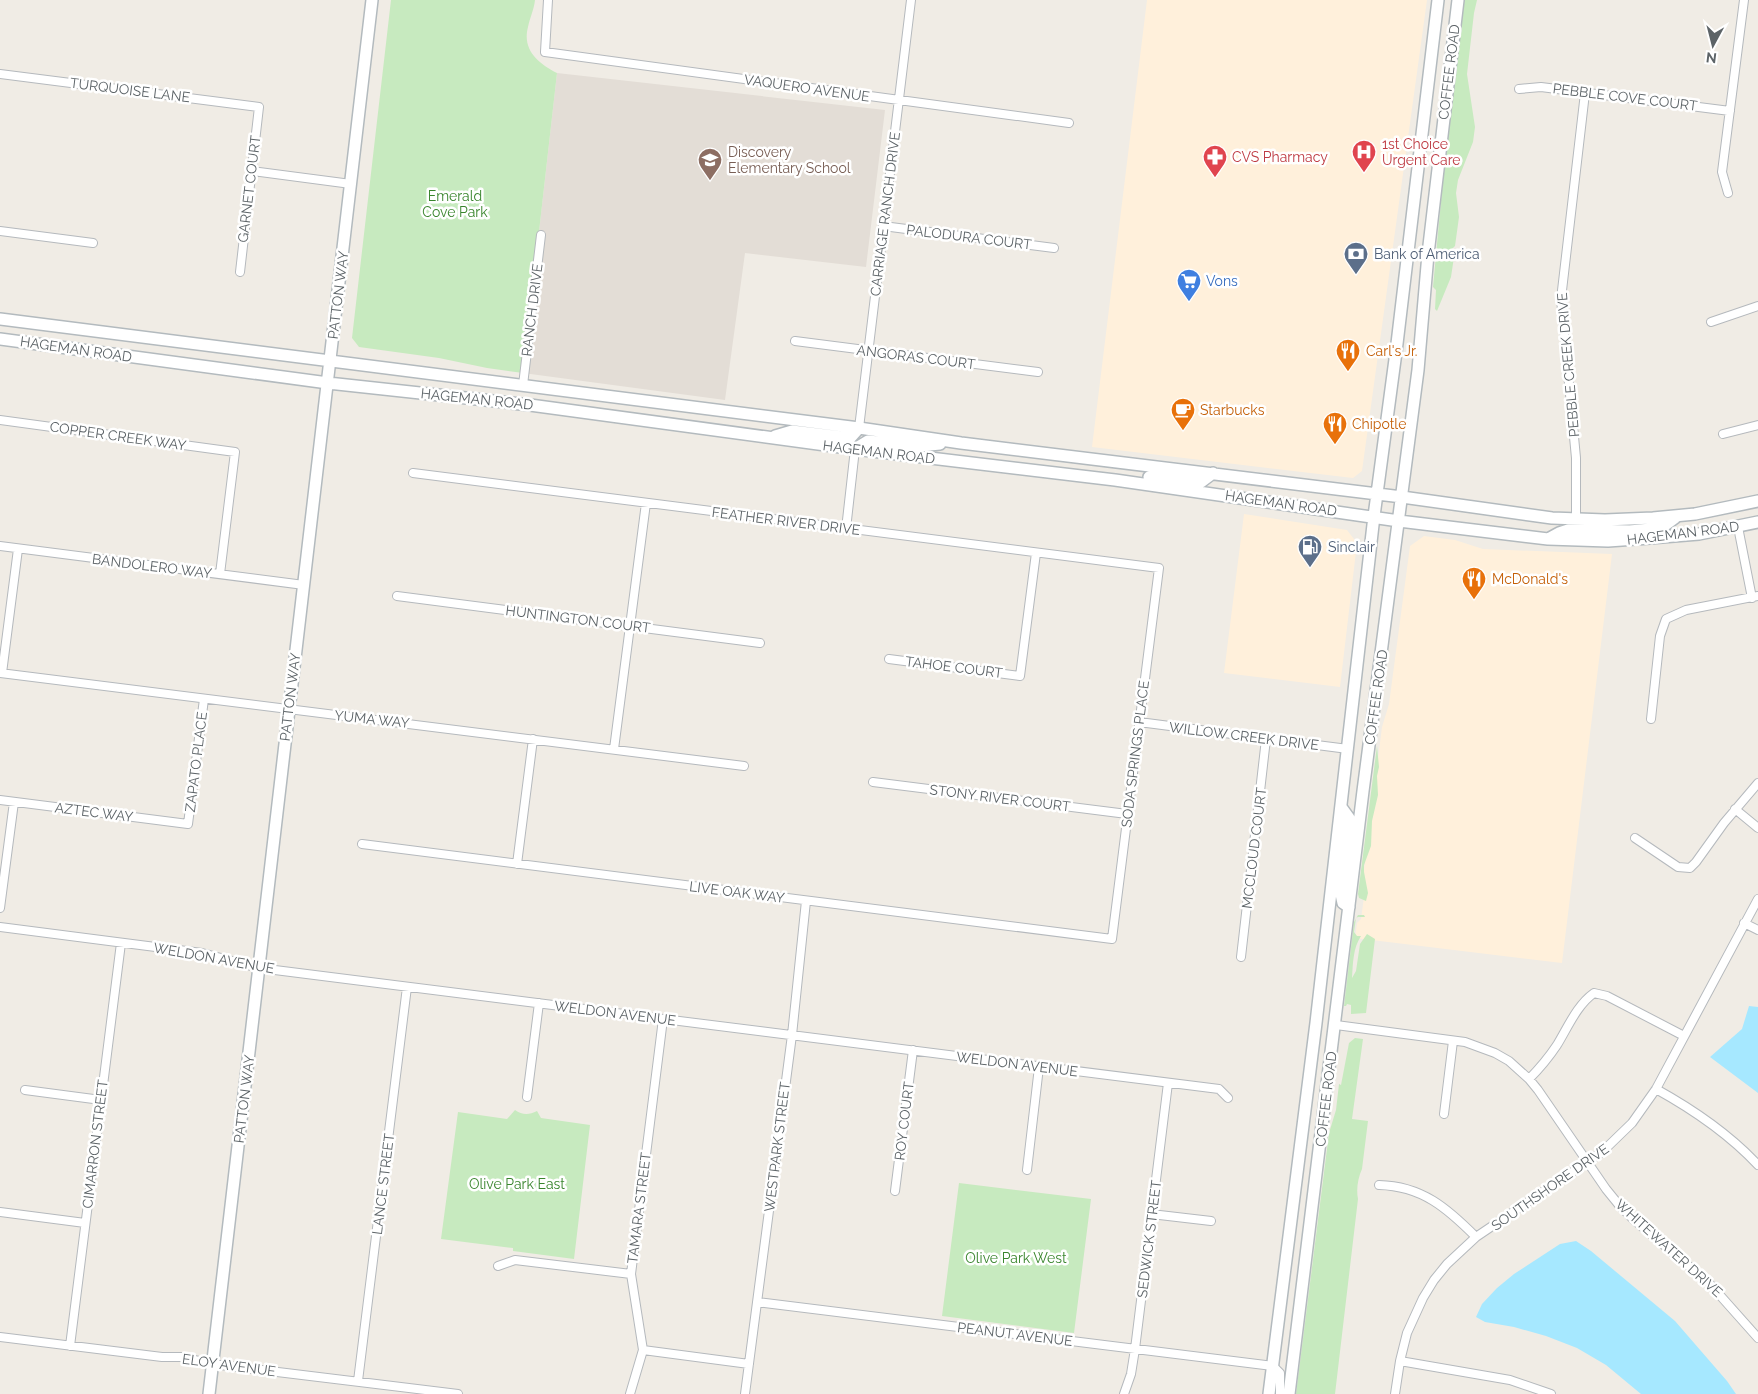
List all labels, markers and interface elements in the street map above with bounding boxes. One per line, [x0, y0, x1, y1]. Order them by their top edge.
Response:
north arrow [1688, 20, 1738, 70]
street label: COFFEE ROAD [1435, 23, 1463, 121]
text: N [1705, 49, 1718, 66]
street label: VAQUERO AVENUE [743, 71, 871, 105]
street label: TURQUOISE LANE [69, 75, 191, 105]
street label: PEBBLE COVE COURT [1552, 80, 1699, 114]
street label: CARRIAGE RANCH DRIVE [867, 131, 903, 297]
street label: GARNET COURT [234, 134, 264, 243]
place label: 1st Choice Urgent Care [1382, 136, 1461, 168]
hospital icon: 1st Choice Urgent Care [1351, 139, 1377, 173]
place label: Discovery Elementary School [728, 144, 851, 176]
pharmacy icon: CVS Pharmacy [1202, 144, 1228, 178]
school or university icon: Discovery Elementary School [697, 147, 723, 181]
place label: CVS Pharmacy [1232, 149, 1328, 165]
park label: Emerald Cove Park [422, 188, 488, 220]
street label: PALODURA COURT [905, 221, 1033, 253]
bank icon: Bank of America [1343, 241, 1369, 275]
place label: Bank of America [1374, 246, 1480, 262]
street label: PATTON WAY [325, 250, 351, 340]
street label: RANCH DRIVE [518, 263, 546, 357]
supermarket icon: Vons [1176, 268, 1202, 302]
place label: Vons [1206, 273, 1238, 289]
street label: PEBBLE CREEK DRIVE [1554, 292, 1582, 438]
street label: HAGEMAN ROAD [19, 333, 133, 365]
restaurant icon: Carl's Jr. [1335, 338, 1361, 372]
street label: ANGORAS COURT [856, 342, 977, 372]
place label: Carl's Jr. [1366, 343, 1417, 359]
street label: HAGEMAN ROAD [420, 385, 534, 413]
cafe icon: Starbucks [1170, 397, 1196, 431]
place label: Starbucks [1200, 402, 1265, 418]
restaurant icon: Chipotle [1322, 411, 1348, 445]
place label: Chipotle [1352, 416, 1406, 432]
street label: COPPER CREEK WAY [49, 418, 187, 454]
street label: HAGEMAN ROAD [822, 437, 936, 467]
street label: HAGEMAN ROAD [1224, 487, 1338, 519]
street label: FEATHER RIVER DRIVE [711, 504, 861, 538]
street label: HAGEMAN ROAD [1626, 518, 1740, 548]
fuel station icon: Sinclair [1297, 534, 1323, 568]
place label: Sinclair [1328, 539, 1375, 555]
street label: BANDOLERO WAY [91, 551, 213, 581]
restaurant icon: McDonald's [1461, 566, 1487, 600]
place label: McDonald's [1492, 571, 1568, 587]
street label: HUNTINGTON COURT [505, 602, 652, 636]
street label: COFFEE ROAD [1361, 648, 1391, 746]
street label: PATTON WAY [277, 652, 303, 742]
street label: TAHOE COURT [904, 653, 1004, 681]
street label: SODA SPRINGS PLACE [1118, 680, 1152, 828]
street label: YUMA WAY [334, 707, 410, 731]
street label: ZAPATO PLACE [182, 711, 210, 813]
street label: WILLOW CREEK DRIVE [1168, 719, 1320, 753]
street label: STONY RIVER COURT [929, 781, 1072, 815]
street label: MCCLOUD COURT [1239, 786, 1269, 910]
street label: AZTEC WAY [54, 799, 134, 825]
street label: LIVE OAK WAY [688, 878, 786, 906]
street label: WELDON AVENUE [152, 939, 276, 977]
street label: WELDON AVENUE [553, 998, 677, 1028]
street label: WELDON AVENUE [955, 1049, 1079, 1079]
street label: COFFEE ROAD [1312, 1050, 1340, 1148]
street label: PATTON WAY [231, 1054, 257, 1144]
street label: CIMARRON STREET [79, 1078, 111, 1209]
street label: ROY COURT [891, 1080, 917, 1161]
street label: WESTPARK STREET [761, 1081, 793, 1213]
street label: LANCE STREET [369, 1132, 397, 1236]
street label: SOUTHSHORE DRIVE [1488, 1140, 1612, 1234]
street label: TAMARA STREET [624, 1151, 654, 1265]
park label: Olive Park East [469, 1176, 565, 1192]
street label: SEDWICK STREET [1134, 1179, 1164, 1299]
street label: WHITEWATER DRIVE [1612, 1196, 1726, 1300]
park label: Olive Park West [965, 1250, 1067, 1266]
street label: PEANUT AVENUE [956, 1319, 1074, 1349]
street label: ELOY AVENUE [181, 1351, 277, 1379]

